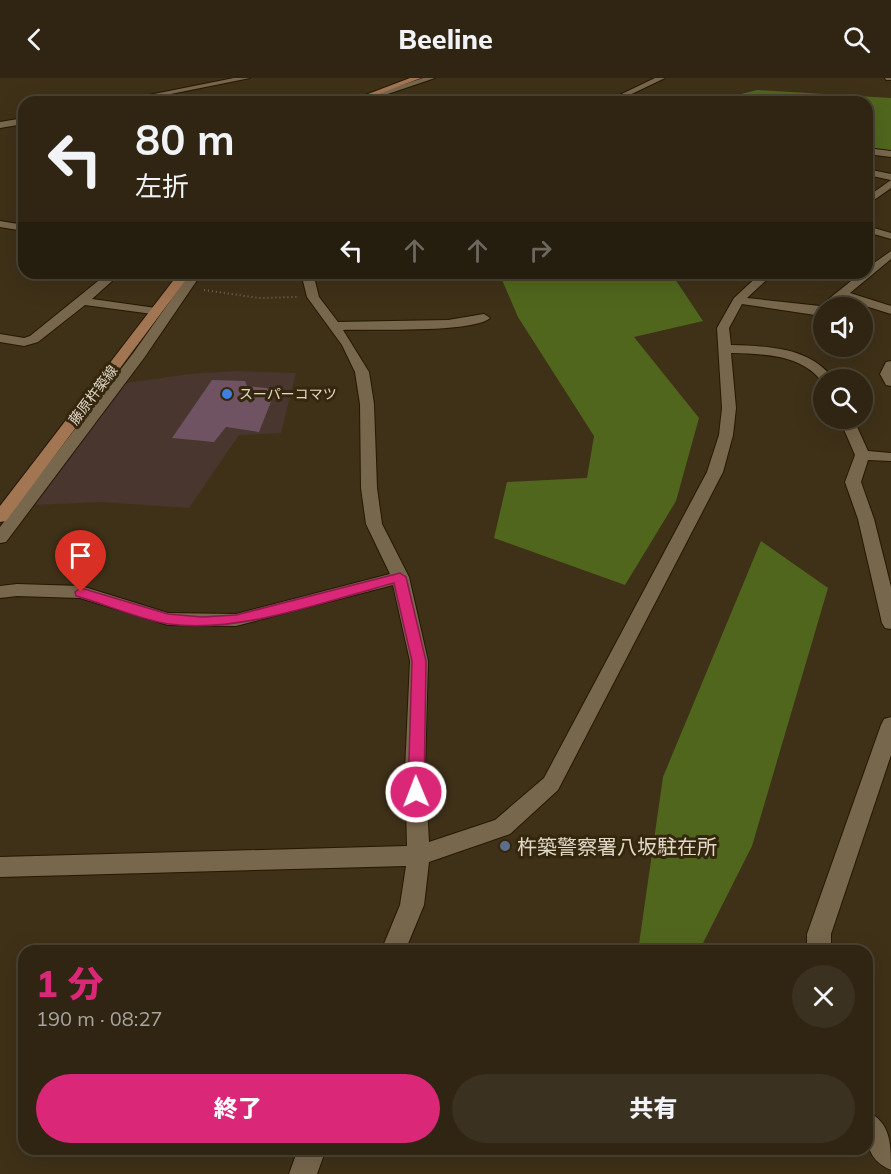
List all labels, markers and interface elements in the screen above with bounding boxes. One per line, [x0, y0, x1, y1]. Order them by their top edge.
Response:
text: Beeline [398, 22, 493, 56]
icon: back [18, 23, 51, 56]
icon: search [840, 23, 873, 56]
text: 80 m [135, 113, 235, 166]
icon: left [36, 120, 114, 198]
text: 左折 [135, 169, 189, 203]
icon: left [335, 234, 368, 267]
icon: ahead [398, 234, 431, 267]
icon: ahead [461, 234, 494, 267]
icon: right [524, 234, 557, 267]
map controls [813, 297, 873, 429]
button: sound [813, 297, 873, 357]
street label: 藤原杵築線 [65, 362, 121, 428]
button: search [813, 369, 873, 429]
place label: スーパーコマツ [239, 385, 337, 403]
marker: スーパーコマツ [220, 387, 234, 401]
pin [55, 530, 106, 592]
icon: arrive [64, 539, 97, 572]
position arrow [384, 760, 448, 824]
place label: 杵築警察署八坂駐在所 [517, 834, 717, 859]
marker: 杵築警察署八坂駐在所 [498, 839, 512, 853]
text: 1 分 [36, 961, 104, 1006]
button: close [792, 965, 855, 1028]
text: 190 m · 08:27 [36, 1006, 162, 1031]
button: 終了 [36, 1074, 440, 1143]
button: 共有 [452, 1074, 855, 1143]

